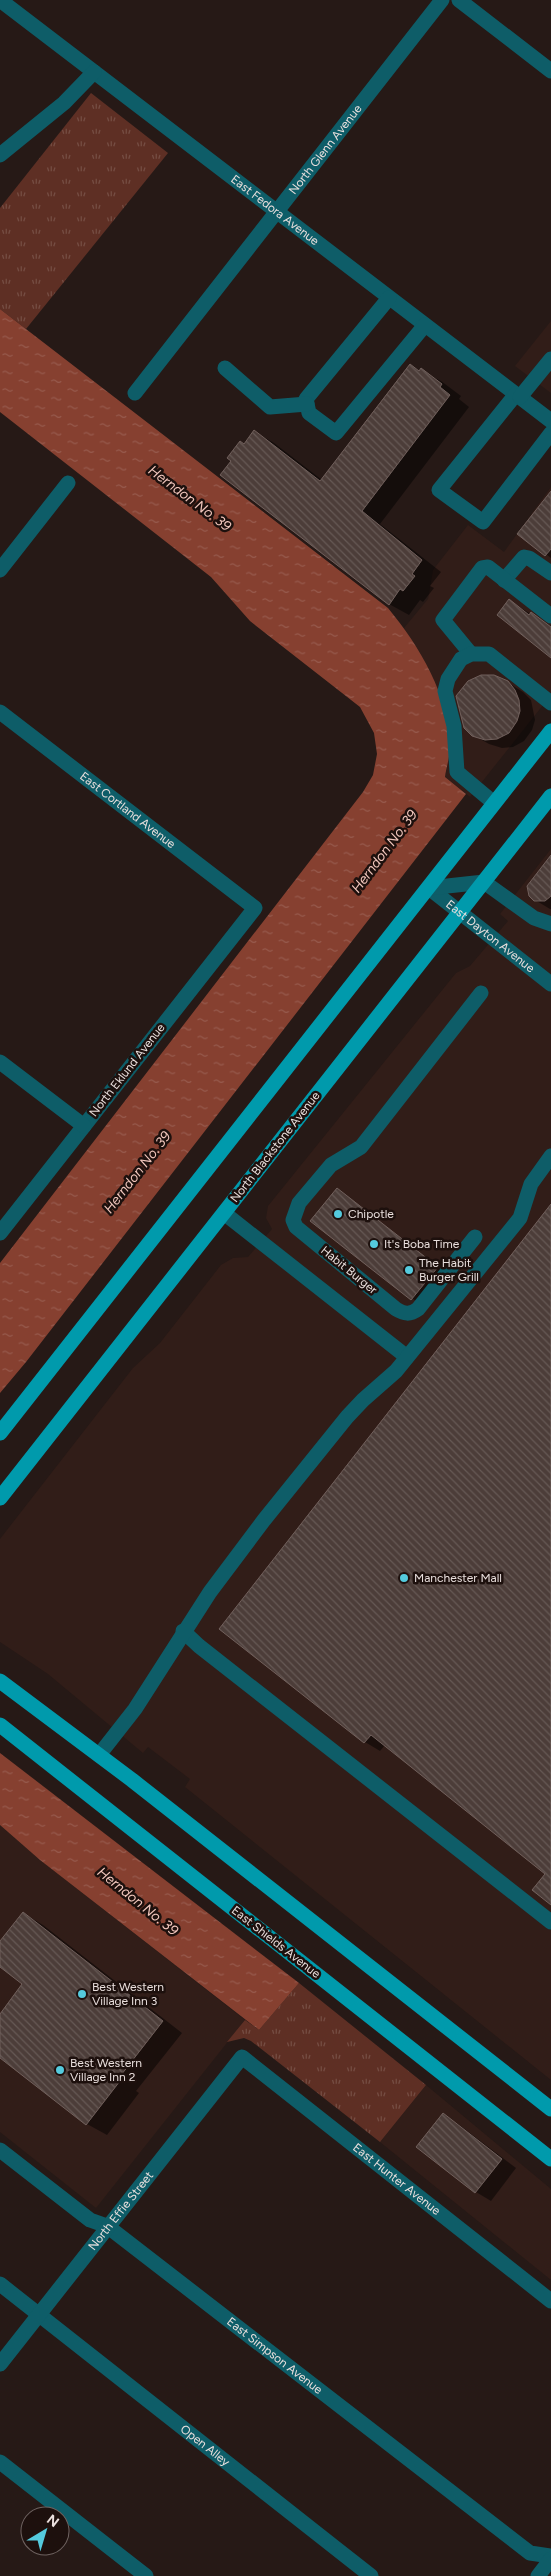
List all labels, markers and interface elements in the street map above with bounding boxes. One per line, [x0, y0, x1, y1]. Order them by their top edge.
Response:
street label: North Glenn Avenue [286, 102, 365, 197]
street label: East Fedora Avenue [228, 172, 322, 248]
water label: Herndon No. 39 [145, 462, 235, 535]
street label: East Cortland Avenue [77, 769, 179, 851]
water label: Herndon No. 39 [348, 806, 421, 896]
street label: East Dayton Avenue [443, 897, 538, 976]
street label: North Eklund Avenue [86, 1020, 168, 1119]
street label: North Blackstone Avenue [227, 1088, 323, 1205]
water label: Herndon No. 39 [100, 1128, 175, 1217]
place label: Chipotle [348, 1207, 394, 1221]
marker: Chipotle [332, 1208, 344, 1220]
place label: It's Boba Time [384, 1237, 460, 1251]
marker: It's Boba Time [368, 1238, 380, 1250]
street label: Habit Burger [318, 1243, 380, 1297]
place label: The Habit Burger Grill [419, 1256, 479, 1284]
marker: The Habit Burger Grill [403, 1264, 415, 1276]
place label: Manchester Mall [414, 1571, 502, 1585]
marker: Manchester Mall [398, 1572, 410, 1584]
water label: Herndon No. 39 [94, 1864, 182, 1939]
street label: East Shields Avenue [229, 1903, 323, 1981]
place label: Best Western Village Inn 3 [92, 1980, 164, 2008]
marker: Best Western Village Inn 3 [76, 1988, 88, 2000]
place label: Best Western Village Inn 2 [70, 2056, 142, 2084]
marker: Best Western Village Inn 2 [54, 2064, 66, 2076]
street label: East Hunter Avenue [350, 2140, 444, 2218]
street label: North Effie Street [85, 2168, 156, 2253]
street label: East Simpson Avenue [224, 2314, 325, 2397]
street label: Open Alley [178, 2422, 233, 2470]
north arrow [20, 2506, 70, 2556]
text: N [43, 2511, 62, 2531]

